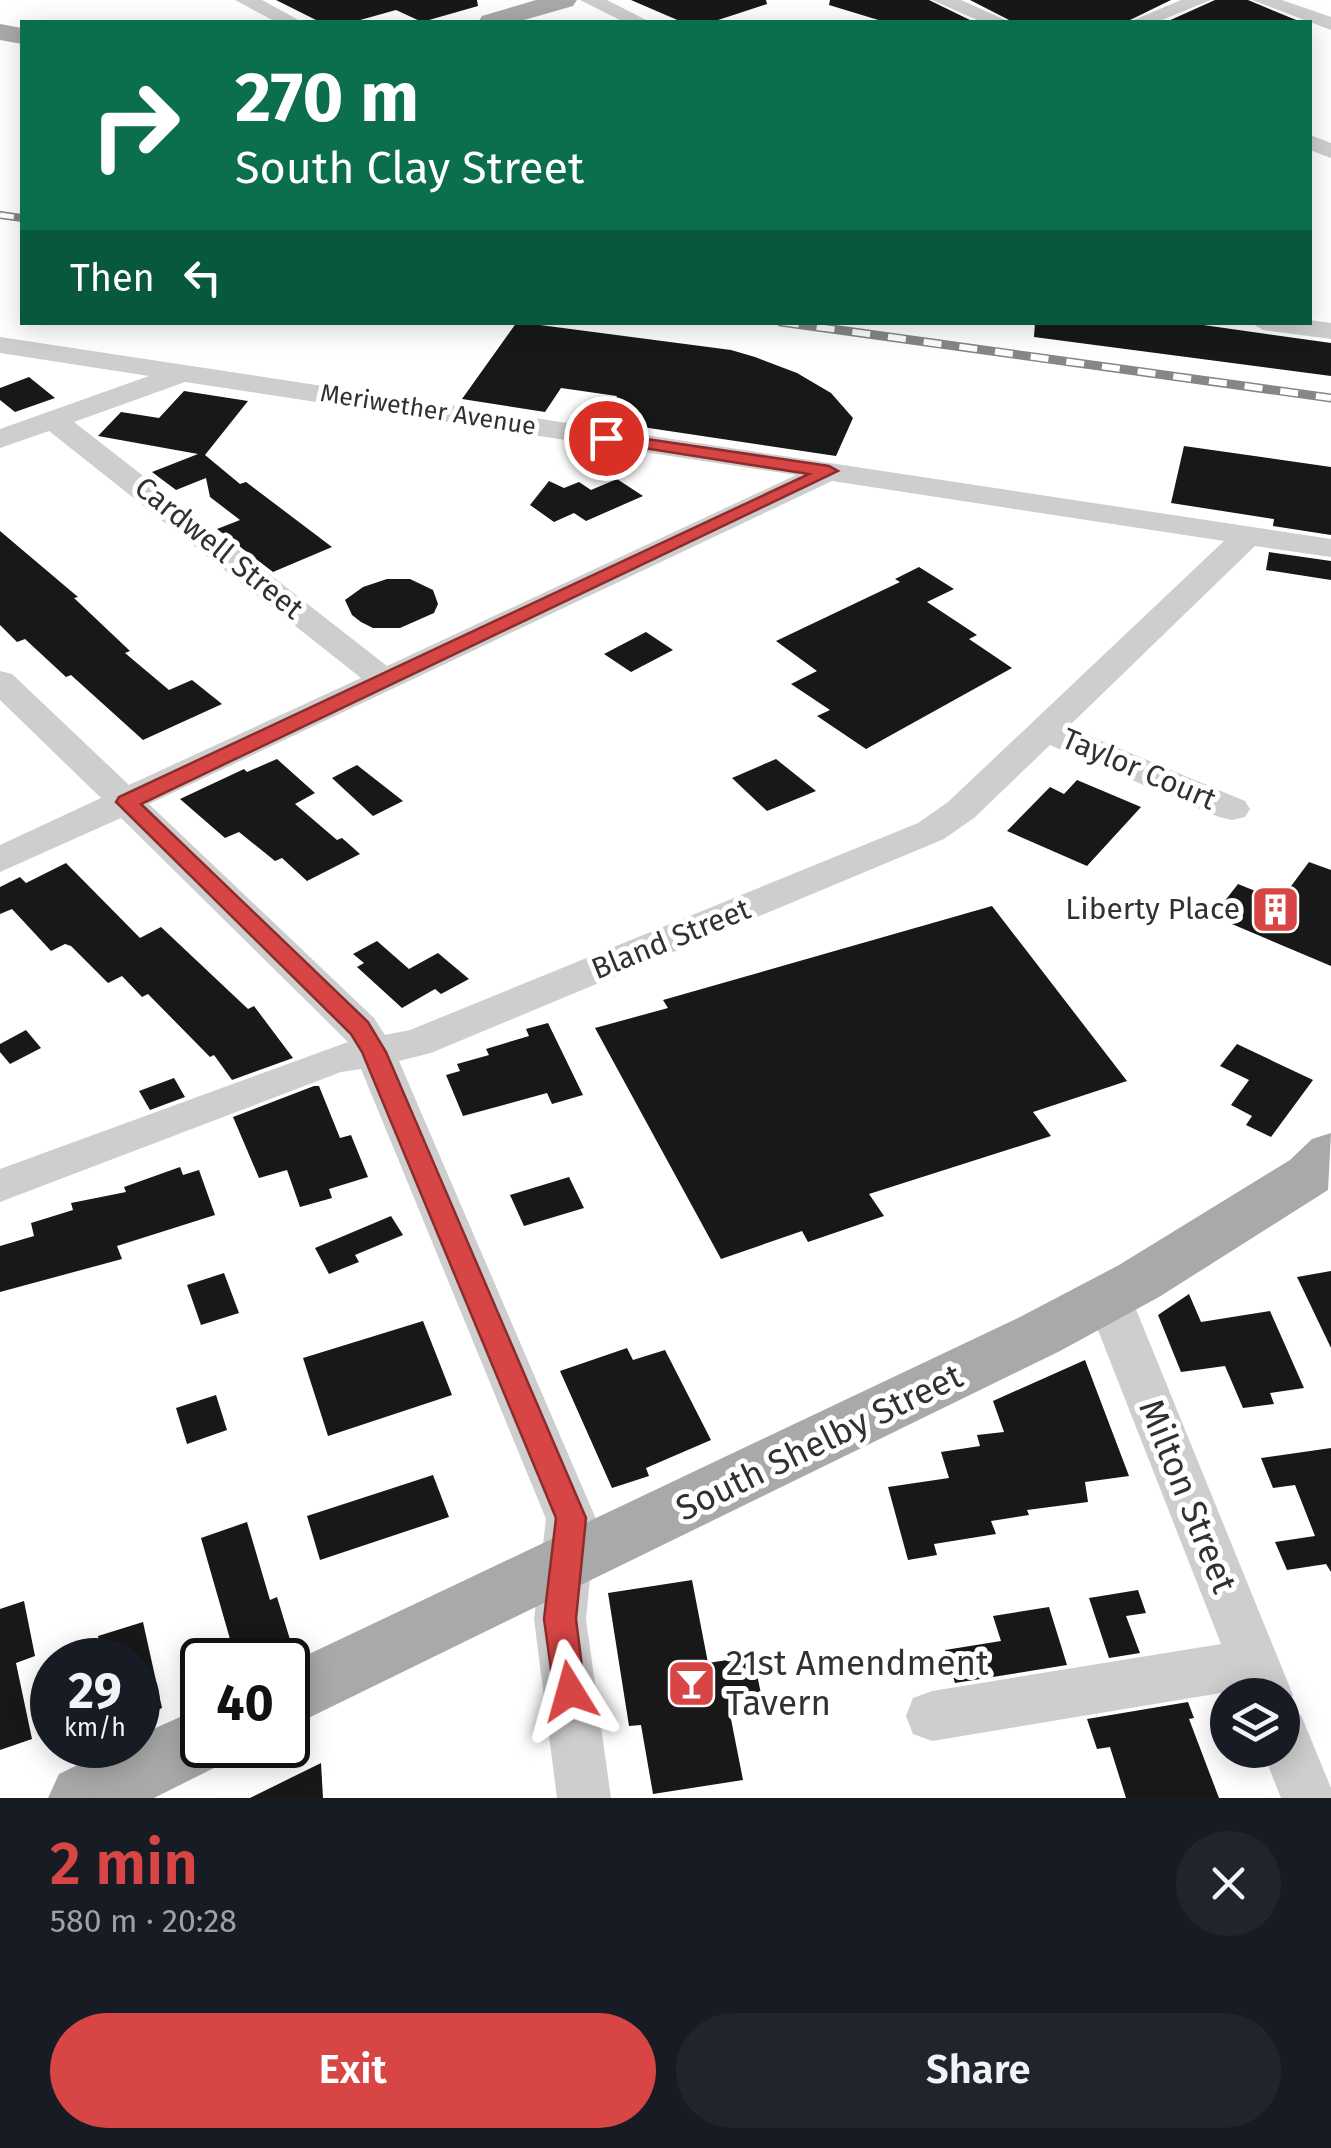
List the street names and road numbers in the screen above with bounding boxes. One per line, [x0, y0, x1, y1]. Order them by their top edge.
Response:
street label: Meriwether Avenue [318, 378, 538, 442]
street label: Cardwell Street [128, 469, 311, 627]
street label: Taylor Court [1057, 720, 1222, 818]
street label: Bland Street [586, 891, 756, 987]
street label: South Shelby Street [669, 1354, 969, 1530]
street label: Milton Street [1130, 1393, 1246, 1599]

